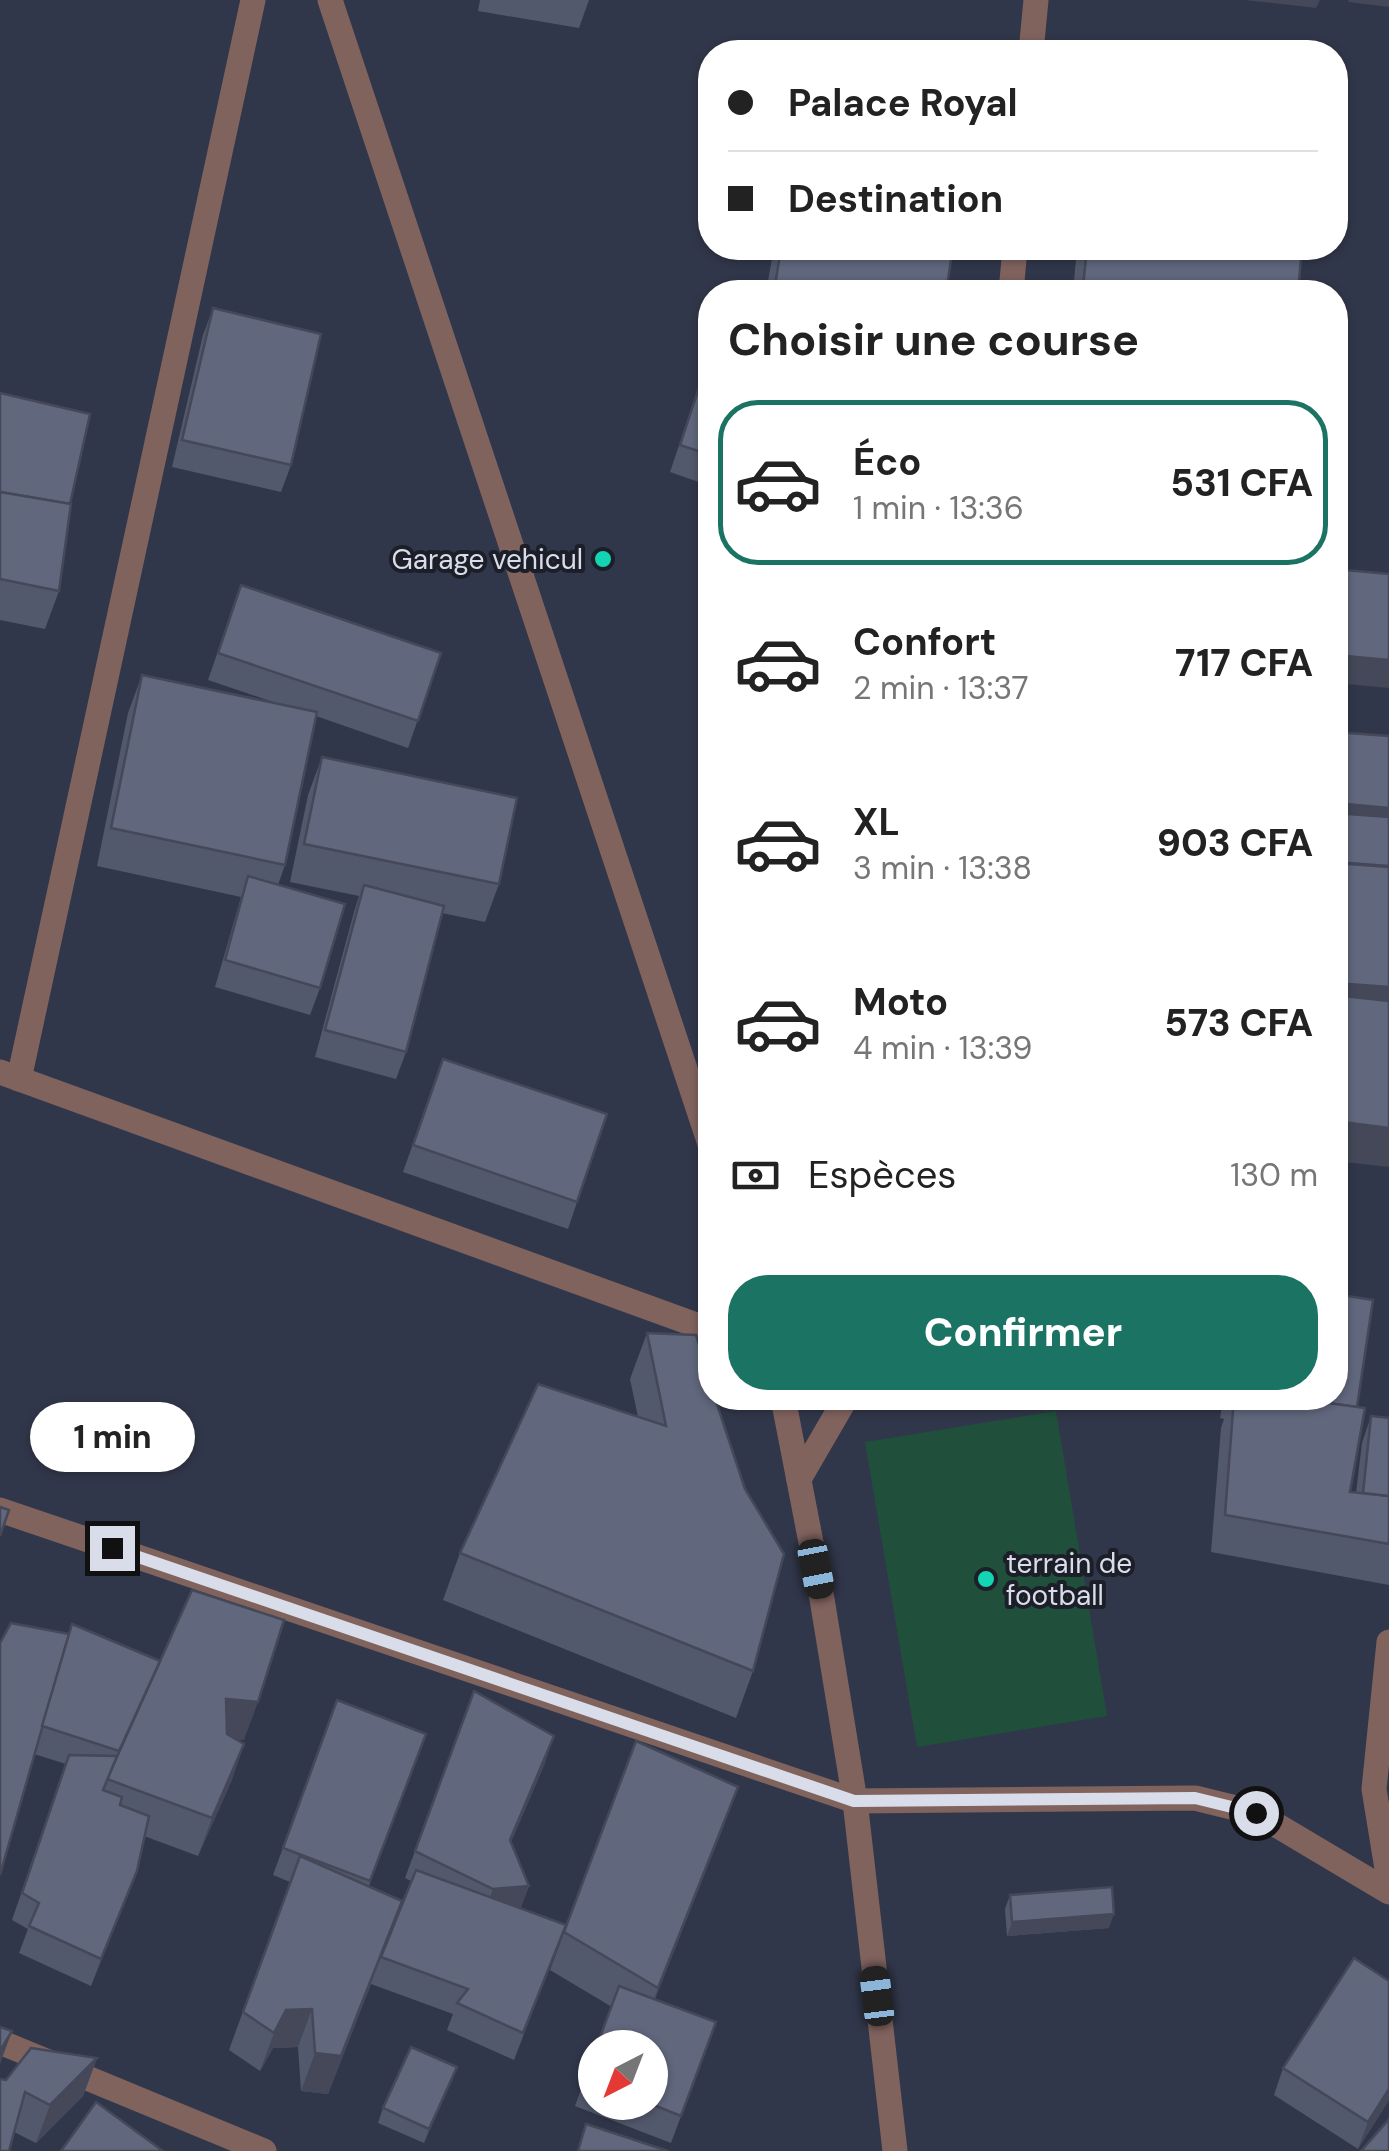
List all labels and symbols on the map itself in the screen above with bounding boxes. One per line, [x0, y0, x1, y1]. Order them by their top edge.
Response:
place label: Garage vehicul [391, 541, 583, 578]
marker: Garage vehicul [592, 548, 614, 570]
callout: 1 min [29, 1403, 194, 1473]
route end [90, 1526, 135, 1571]
car [796, 1537, 836, 1601]
place label: terrain de football [1006, 1545, 1132, 1614]
marker: terrain de football [975, 1568, 997, 1590]
route start [1234, 1791, 1279, 1836]
car [858, 1964, 896, 2028]
north arrow [578, 2030, 668, 2120]

